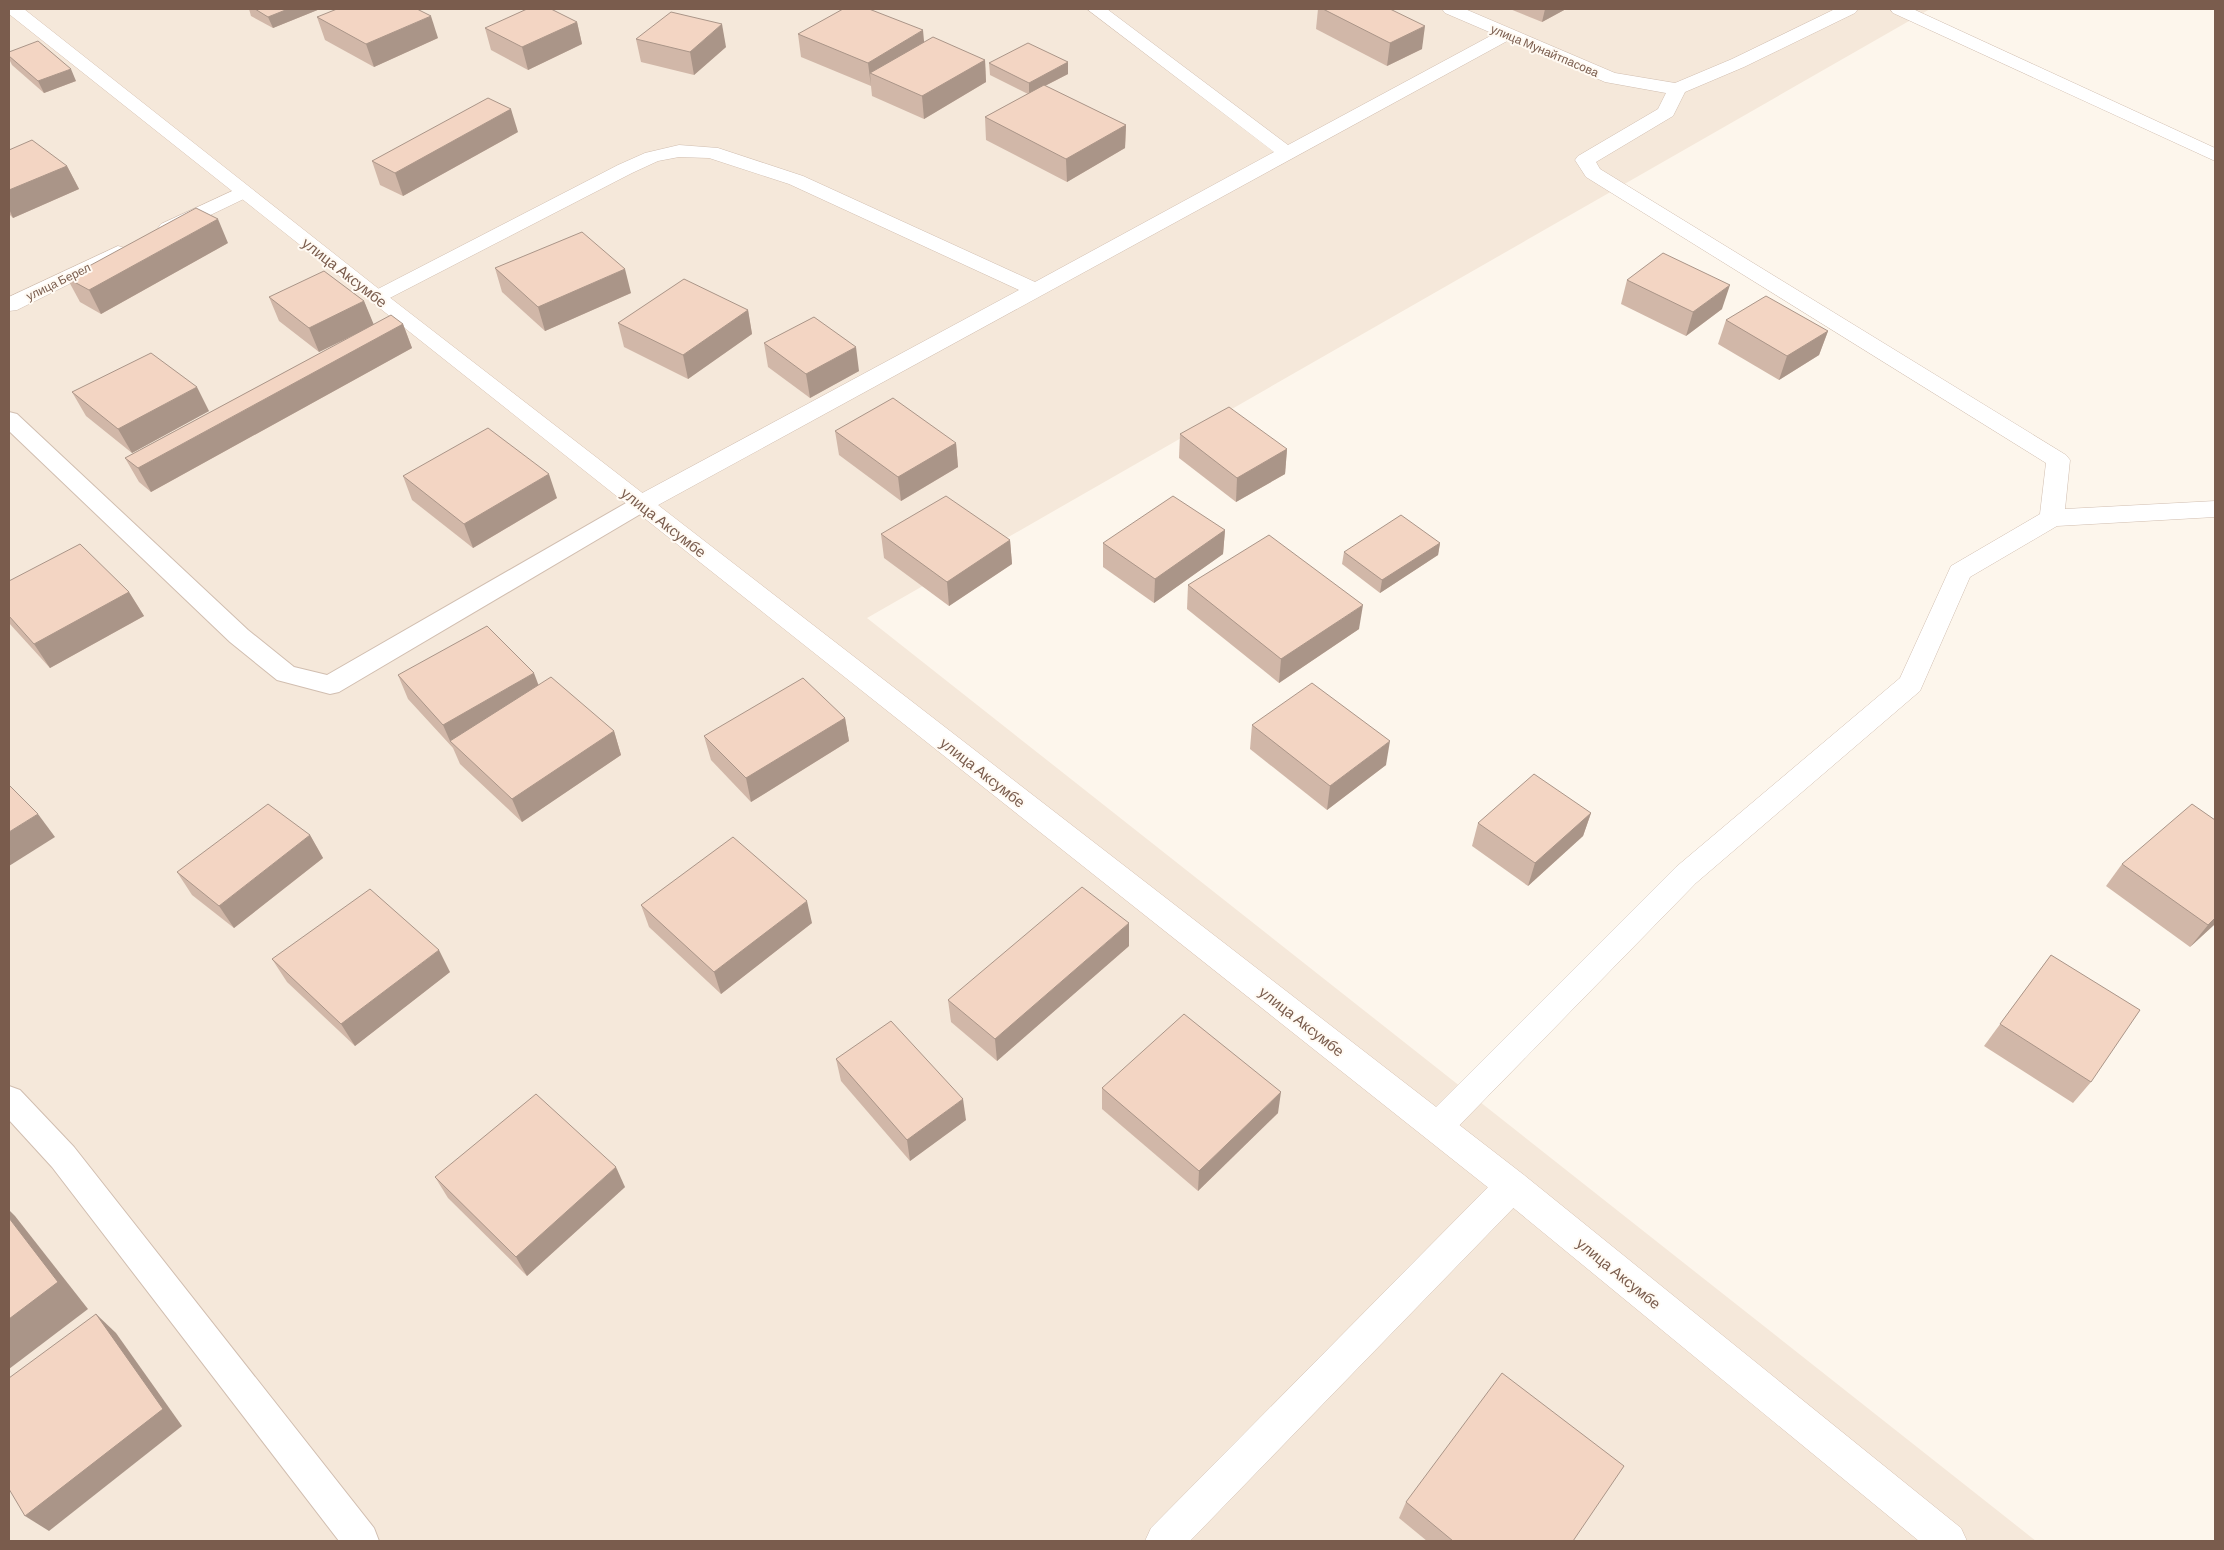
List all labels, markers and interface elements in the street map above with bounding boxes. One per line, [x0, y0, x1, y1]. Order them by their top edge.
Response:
street label: улица Мунайтпасова [1489, 21, 1601, 80]
street label: улица Аксумбе [299, 233, 391, 311]
street label: улица Берел [24, 259, 93, 304]
street label: улица Аксумбе [618, 483, 710, 561]
street label: улица Аксумбе [937, 733, 1029, 811]
street label: улица Аксумбе [1256, 982, 1348, 1060]
street label: улица Аксумбе [1573, 1234, 1665, 1312]

